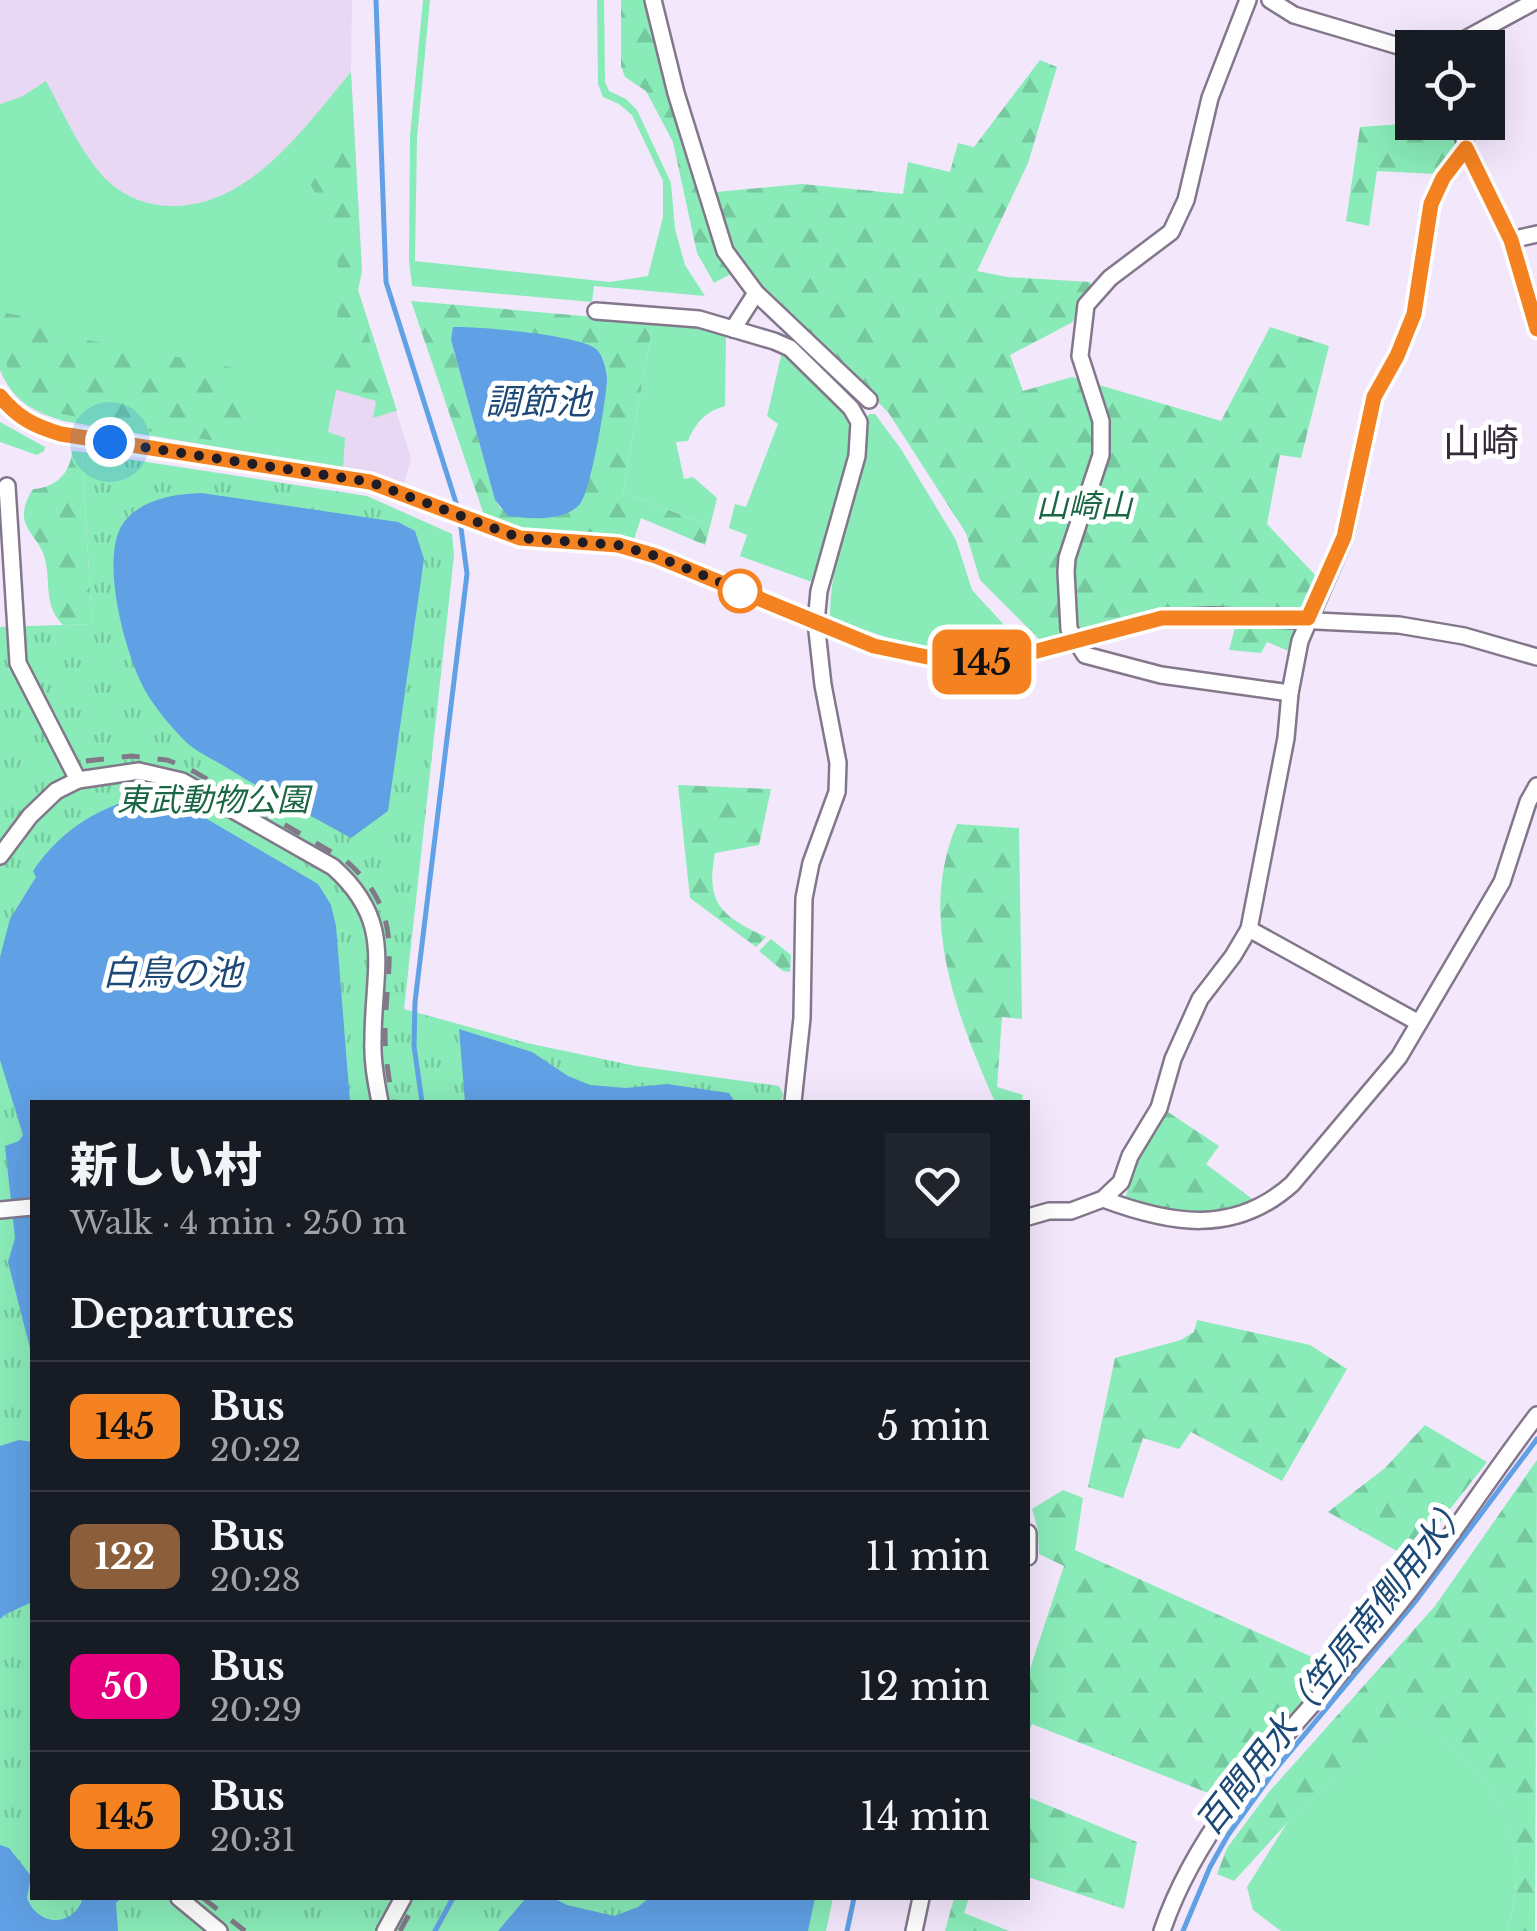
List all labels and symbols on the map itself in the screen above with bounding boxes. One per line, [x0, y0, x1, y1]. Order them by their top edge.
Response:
water label: 調節池 [485, 380, 593, 423]
your location [85, 417, 135, 467]
district label: 山崎 [1443, 419, 1519, 466]
park label: 山崎山 [1036, 486, 1134, 526]
unlabelled marker [719, 570, 761, 612]
line badge: 145 [924, 630, 1040, 694]
park label: 東武動物公園 [117, 780, 313, 820]
water label: 白鳥の池 [102, 951, 245, 994]
water label: 百間用水（笠原南側用水） [1186, 1486, 1479, 1843]

